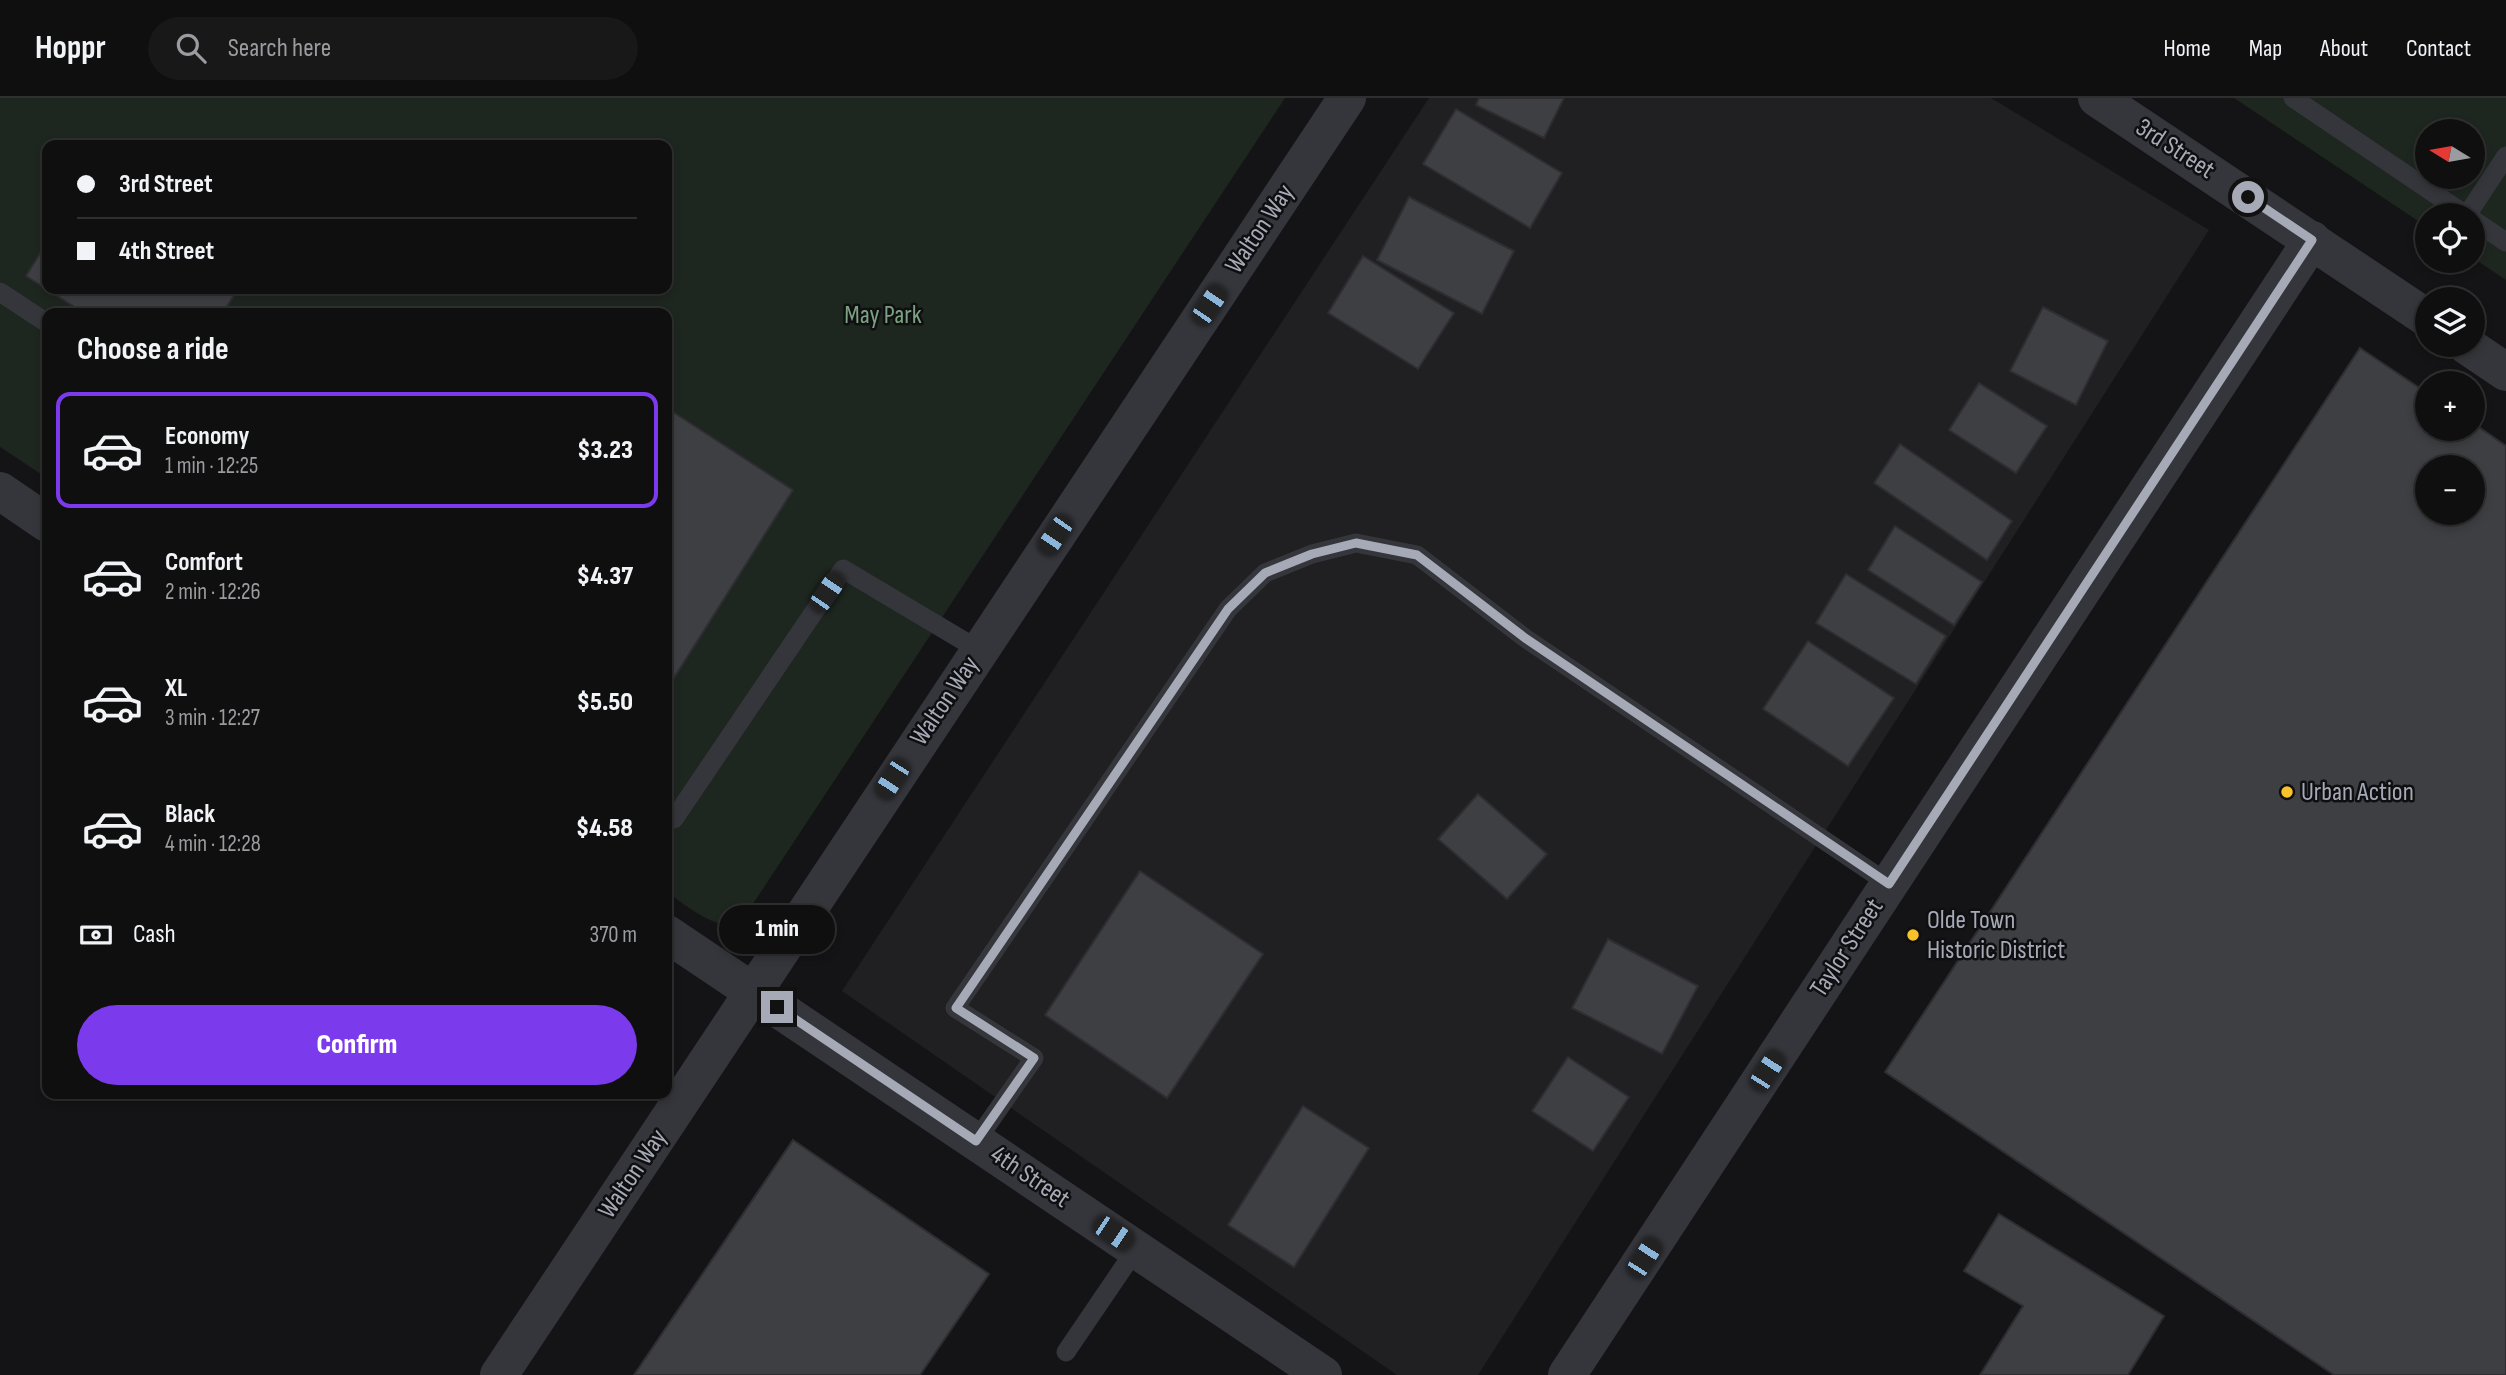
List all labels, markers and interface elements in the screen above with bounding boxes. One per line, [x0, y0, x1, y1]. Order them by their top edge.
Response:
search box [148, 17, 638, 80]
text: Hoppr [35, 28, 106, 68]
icon: search [172, 29, 210, 67]
text: Search here [228, 33, 331, 64]
text: Home [2163, 34, 2211, 63]
text: Map [2249, 34, 2282, 63]
text: About [2320, 34, 2368, 63]
text: Contact [2406, 34, 2471, 63]
street label: 3rd Street [2130, 112, 2220, 186]
north arrow [2415, 119, 2485, 189]
map controls [2415, 119, 2485, 525]
text: 3rd Street [119, 169, 213, 200]
street label: Walton Way [1219, 178, 1301, 280]
route start [2232, 181, 2264, 213]
button: locate [2415, 203, 2485, 273]
text: 4th Street [119, 236, 214, 267]
car [1189, 282, 1230, 328]
button: layers [2415, 287, 2485, 357]
park label: May Park [844, 300, 922, 331]
text: Choose a ride [77, 330, 229, 369]
button: + [2415, 371, 2485, 441]
icon: car [81, 419, 144, 482]
text: Economy [165, 421, 249, 452]
text: $3.23 [577, 435, 633, 466]
text: 1 min · 12:25 [165, 452, 258, 480]
button: − [2415, 455, 2485, 525]
car [1035, 512, 1076, 558]
icon: car [81, 545, 144, 608]
text: Comfort [165, 547, 243, 578]
text: $4.37 [577, 561, 633, 592]
car [807, 569, 848, 615]
text: 2 min · 12:26 [165, 578, 261, 606]
street label: Walton Way [904, 650, 986, 752]
icon: car [81, 671, 144, 734]
text: XL [165, 673, 187, 704]
text: $5.50 [577, 687, 633, 718]
text: 3 min · 12:27 [165, 704, 260, 732]
car [872, 756, 913, 802]
place label: Urban Action [2301, 777, 2414, 808]
marker: Urban Action [2279, 784, 2295, 800]
icon: car [81, 797, 144, 860]
text: Black [165, 799, 215, 830]
text: $4.58 [576, 813, 633, 844]
text: 4 min · 12:28 [165, 830, 261, 858]
street label: Taylor Street [1804, 893, 1890, 1003]
place label: Olde Town Historic District [1927, 905, 2065, 966]
callout: 1 min [719, 906, 835, 954]
text: 1 min [755, 915, 799, 943]
icon: cash [77, 916, 115, 954]
text: Cash [133, 919, 176, 950]
text: 370 m [590, 921, 637, 949]
marker: Olde Town Historic District [1905, 927, 1921, 943]
route end [761, 991, 793, 1023]
button: Confirm [77, 1005, 637, 1085]
car [1747, 1048, 1788, 1094]
street label: Walton Way [592, 1123, 674, 1225]
street label: 4th Street [984, 1139, 1076, 1215]
car [1090, 1213, 1137, 1253]
car [1624, 1235, 1665, 1281]

